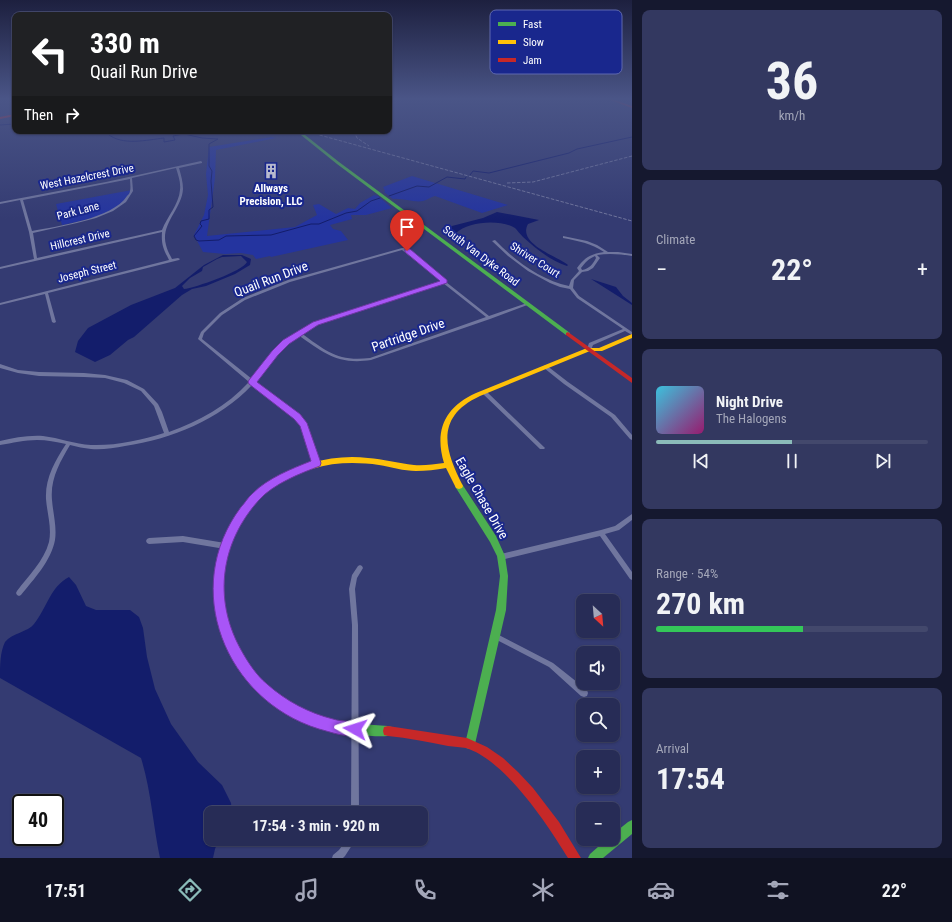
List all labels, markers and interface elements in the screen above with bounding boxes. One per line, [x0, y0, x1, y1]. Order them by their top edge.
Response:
legend [490, 10, 622, 74]
text: Fast [523, 18, 542, 31]
text: 330 m [90, 27, 160, 60]
icon: left [24, 28, 76, 80]
text: Slow [523, 36, 544, 49]
text: 36 [766, 51, 818, 112]
text: Jam [523, 54, 542, 67]
text: Quail Run Drive [90, 61, 198, 82]
icon: right [61, 104, 83, 126]
text: Then [24, 106, 53, 124]
text: km/h [779, 108, 805, 123]
street label: West Hazelcrest Drive [39, 162, 135, 192]
building icon: Allways Precision, LLC [262, 162, 280, 180]
place label: Allways Precision, LLC [239, 182, 303, 208]
street label: Park Lane [55, 199, 101, 223]
pin [390, 210, 424, 251]
icon: arrive [396, 216, 418, 238]
street label: South Van Dyke Road [440, 223, 522, 289]
street label: Hillcrest Drive [49, 227, 111, 253]
text: Climate [656, 232, 695, 247]
street label: Shriver Court [508, 240, 562, 280]
text: 22° [771, 252, 813, 287]
text: − [656, 257, 667, 282]
text: + [917, 257, 928, 282]
street label: Joseph Street [56, 258, 118, 286]
street label: Quail Run Drive [232, 258, 310, 300]
street label: Partridge Drive [369, 315, 447, 355]
text: Night Drive [716, 393, 783, 411]
text: The Halogens [716, 411, 787, 426]
icon: previous [690, 450, 712, 472]
icon: pause [781, 450, 803, 472]
icon: next [872, 450, 894, 472]
street label: Eagle Chase Drive [453, 454, 511, 542]
text: Range · 54% [656, 566, 718, 581]
text: 270 km [656, 586, 745, 621]
north arrow [576, 594, 620, 638]
map controls [576, 594, 620, 846]
button: sound [576, 646, 620, 690]
button: search [576, 698, 620, 742]
position arrow [334, 708, 376, 750]
text: Arrival [656, 741, 689, 756]
button: + [576, 750, 620, 794]
text: 17:54 [656, 761, 725, 796]
speed limit sign: 40 [12, 794, 64, 846]
button: − [576, 802, 620, 846]
text: 17:54 · 3 min · 920 m [252, 817, 380, 835]
icon: directions [176, 876, 204, 904]
icon: music [293, 876, 321, 904]
icon: phone [411, 876, 439, 904]
icon: climate [529, 876, 557, 904]
icon: car [647, 876, 675, 904]
icon: filters [764, 876, 792, 904]
text: 17:51 [45, 880, 86, 901]
text: 22° [882, 880, 907, 901]

